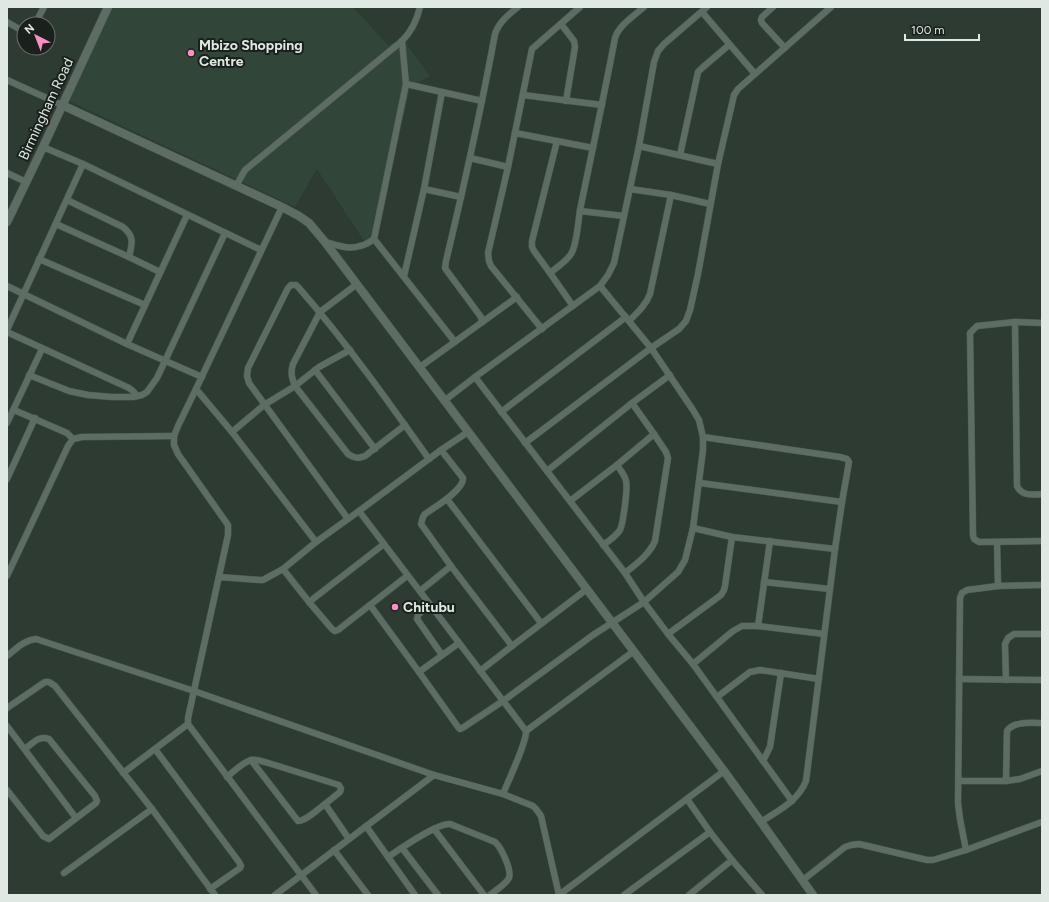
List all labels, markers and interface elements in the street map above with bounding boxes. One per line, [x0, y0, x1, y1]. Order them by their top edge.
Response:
north arrow [16, 16, 56, 56]
scale bar [905, 16, 979, 42]
text: N [22, 21, 37, 37]
text: 100 m [911, 23, 945, 37]
place label: Mbizo Shopping Centre [199, 37, 303, 70]
marker: Mbizo Shopping Centre [186, 48, 196, 58]
street label: Birmingham Road [15, 55, 77, 163]
place label: Chitubu [403, 599, 455, 616]
marker: Chitubu [390, 602, 400, 612]

